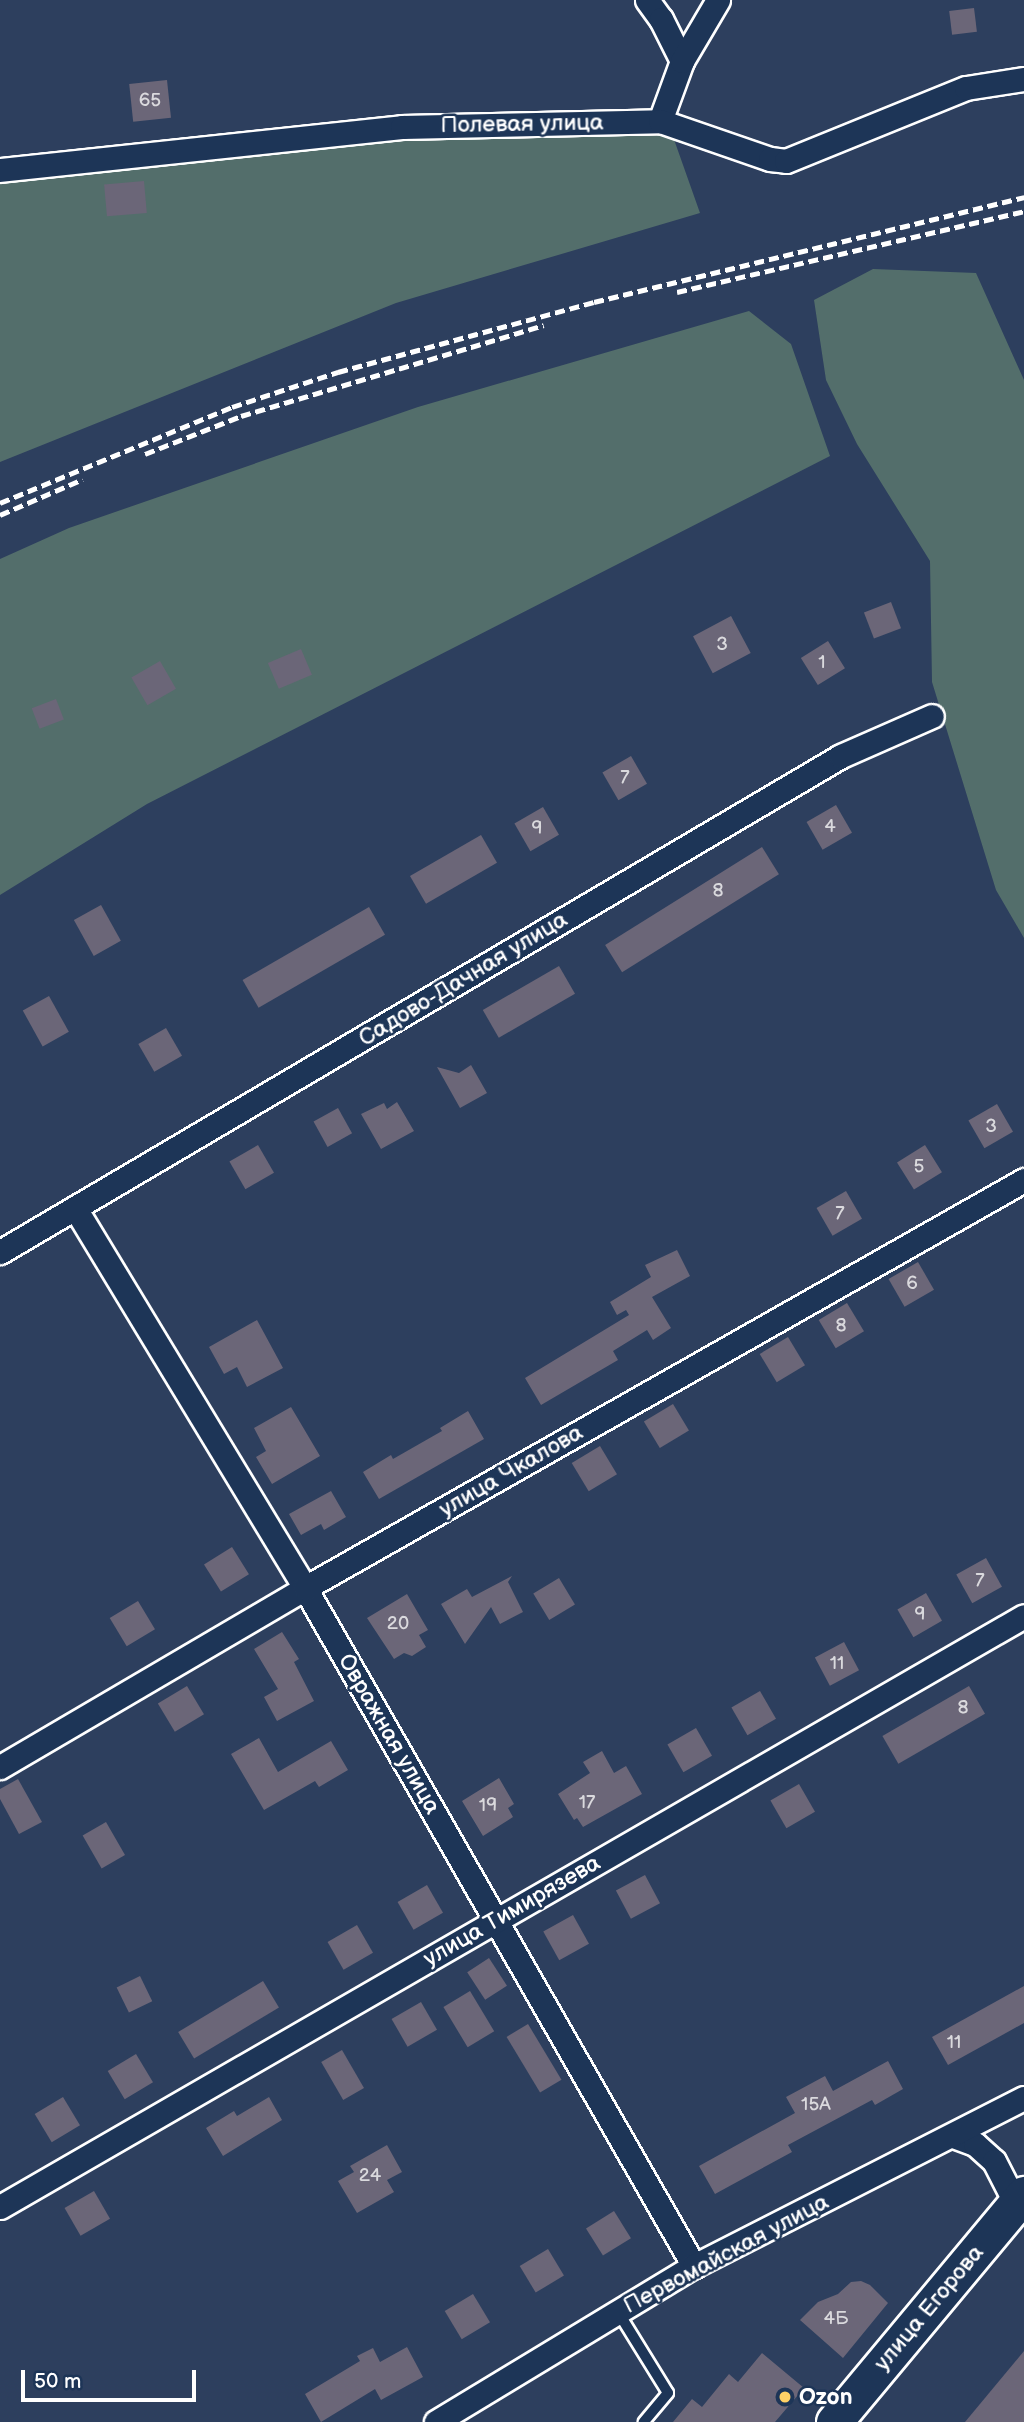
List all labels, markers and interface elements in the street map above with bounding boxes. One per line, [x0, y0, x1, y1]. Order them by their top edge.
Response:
house number: 65 [139, 90, 161, 112]
street label: Полевая улица [440, 109, 604, 139]
house number: 3 [716, 634, 728, 656]
house number: 1 [818, 652, 826, 674]
house number: 7 [620, 767, 630, 789]
house number: 4 [824, 816, 836, 838]
house number: 9 [532, 818, 542, 840]
house number: 8 [712, 880, 724, 902]
street label: Садово-Дачная улица [354, 906, 572, 1052]
house number: 3 [985, 1116, 997, 1138]
house number: 5 [914, 1156, 924, 1178]
house number: 7 [835, 1203, 845, 1225]
house number: 6 [906, 1273, 918, 1295]
house number: 8 [835, 1315, 847, 1337]
street label: улица Чкалова [434, 1419, 588, 1523]
house number: 7 [975, 1570, 985, 1592]
house number: 9 [915, 1604, 925, 1626]
house number: 20 [387, 1613, 409, 1635]
street label: Овражная улица [332, 1649, 446, 1819]
house number: 11 [830, 1653, 844, 1675]
house number: 8 [957, 1697, 969, 1719]
house number: 17 [579, 1792, 595, 1814]
house number: 19 [479, 1795, 497, 1817]
street label: улица Тимирязева [419, 1849, 605, 1973]
house number: 11 [947, 2032, 961, 2054]
house number: 15А [801, 2094, 831, 2116]
house number: 24 [359, 2165, 381, 2187]
street label: Первомайская улица [619, 2188, 833, 2320]
street label: улица Егорова [868, 2239, 990, 2377]
house number: 4Б [824, 2308, 848, 2330]
scale bar [24, 2356, 200, 2400]
text: 50 m [34, 2369, 81, 2394]
place label: Ozon [799, 2383, 853, 2411]
marker: Ozon [777, 2389, 793, 2405]

